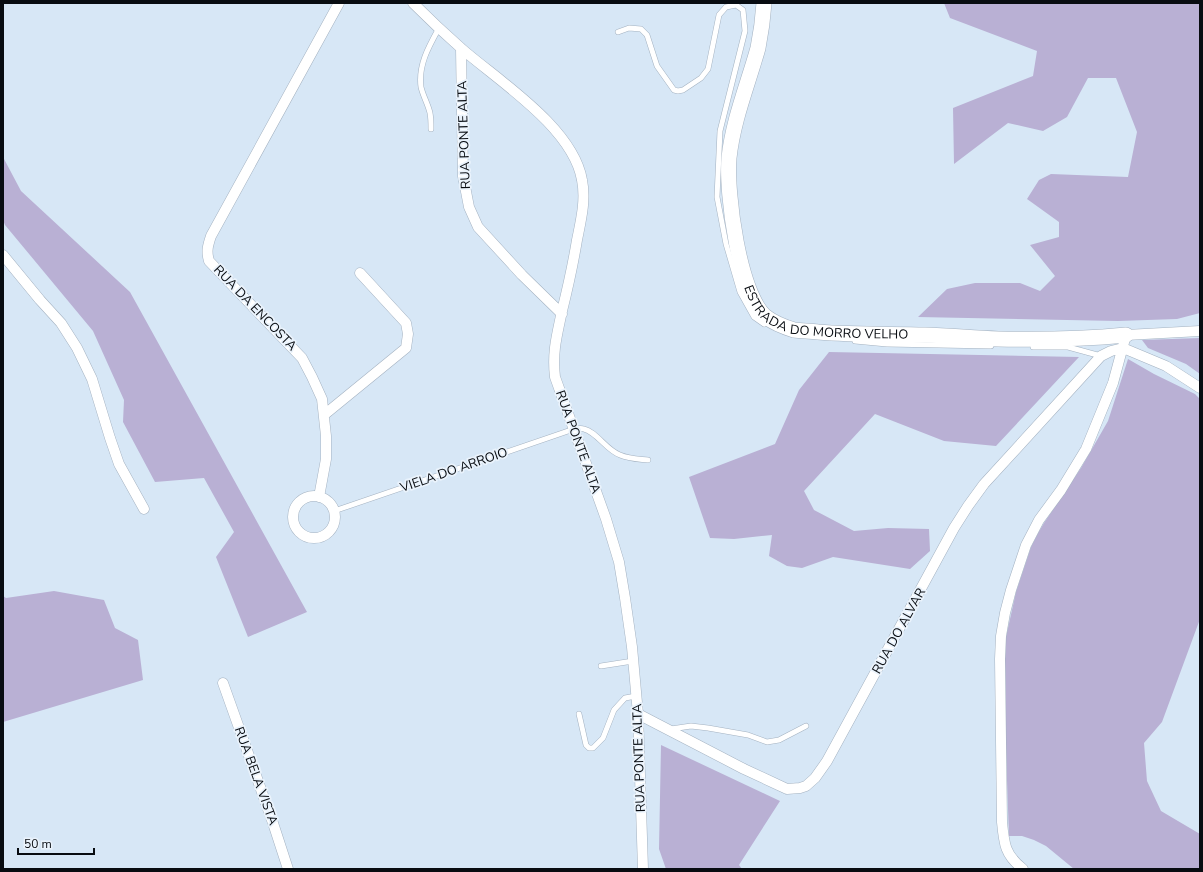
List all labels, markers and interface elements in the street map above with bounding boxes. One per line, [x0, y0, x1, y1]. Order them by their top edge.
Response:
street label: RUA PONTE ALTA [453, 80, 475, 190]
street label: RUA DA ENCOSTA [209, 261, 301, 355]
street label: ESTRADA DO MORRO VELHO [739, 283, 908, 344]
street label: RUA PONTE ALTA [551, 388, 605, 497]
street label: VIELA DO ARROIO [397, 443, 510, 497]
street label: RUA DO ALVAR [868, 585, 930, 677]
street label: RUA PONTE ALTA [628, 703, 650, 813]
street label: RUA BELA VISTA [230, 724, 282, 828]
scale bar [18, 830, 94, 856]
text: 50 m [24, 836, 52, 852]

